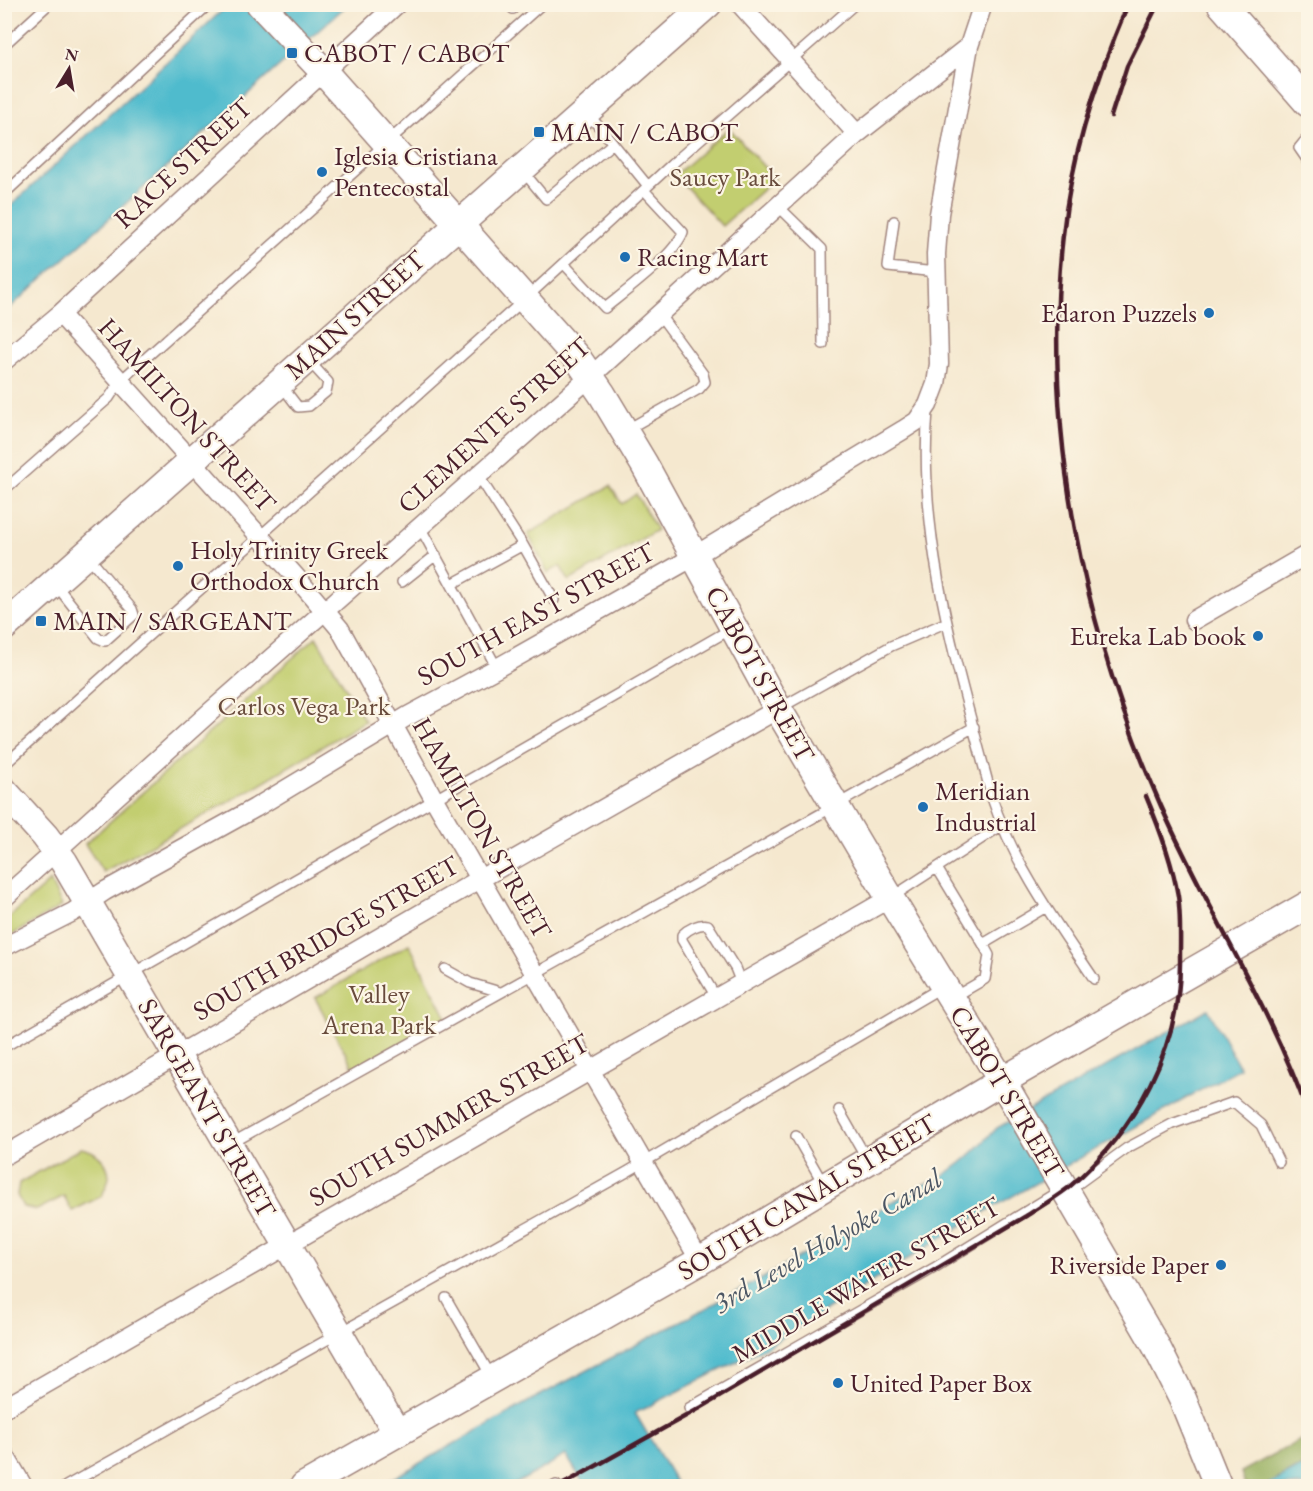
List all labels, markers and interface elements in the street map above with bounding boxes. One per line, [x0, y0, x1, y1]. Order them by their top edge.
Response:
place label: CABOT / CABOT [304, 35, 510, 70]
north arrow [39, 39, 99, 99]
text: N [63, 43, 80, 66]
marker: CABOT / CABOT [285, 46, 299, 60]
street label: RACE STREET [106, 89, 260, 236]
place label: MAIN / CABOT [551, 114, 739, 149]
marker: MAIN / CABOT [532, 125, 546, 139]
place label: Iglesia Cristiana Pentecostal [334, 138, 498, 204]
park label: Saucy Park [669, 159, 781, 194]
marker: Iglesia Cristiana Pentecostal [315, 165, 329, 179]
place label: Racing Mart [637, 239, 769, 274]
street label: MAIN STREET [277, 242, 433, 387]
marker: Racing Mart [618, 250, 632, 264]
place label: Edaron Puzzels [1041, 295, 1197, 330]
marker: Edaron Puzzels [1202, 306, 1216, 320]
street label: HAMILTON STREET [91, 310, 285, 520]
street label: CLEMENTE STREET [390, 328, 598, 521]
place label: Holy Trinity Greek Orthodox Church [190, 532, 389, 598]
street label: SOUTH EAST STREET [411, 533, 662, 694]
marker: Holy Trinity Greek Orthodox Church [171, 559, 185, 573]
street label: CABOT STREET [698, 580, 824, 769]
place label: MAIN / SARGEANT [53, 603, 293, 638]
marker: MAIN / SARGEANT [34, 614, 48, 628]
place label: Eureka Lab book [1069, 618, 1246, 653]
marker: Eureka Lab book [1251, 629, 1265, 643]
park label: Carlos Vega Park [218, 688, 391, 723]
street label: HAMILTON STREET [405, 711, 561, 946]
place label: Meridian Industrial [935, 773, 1036, 839]
marker: Meridian Industrial [916, 800, 930, 814]
street label: SOUTH BRIDGE STREET [186, 847, 466, 1028]
park label: Valley Arena Park [321, 976, 437, 1042]
street label: SARGEANT STREET [130, 992, 285, 1224]
street label: CABOT STREET [942, 999, 1073, 1185]
street label: SOUTH SUMMER STREET [302, 1024, 596, 1214]
street label: SOUTH CANAL STREET [671, 1105, 943, 1288]
water label: 3rd Level Holyoke Canal [706, 1159, 949, 1320]
street label: MIDDLE WATER STREET [725, 1188, 1007, 1371]
place label: Riverside Paper [1050, 1247, 1209, 1282]
marker: Riverside Paper [1214, 1258, 1228, 1272]
place label: United Paper Box [850, 1365, 1032, 1400]
marker: United Paper Box [831, 1376, 845, 1390]

